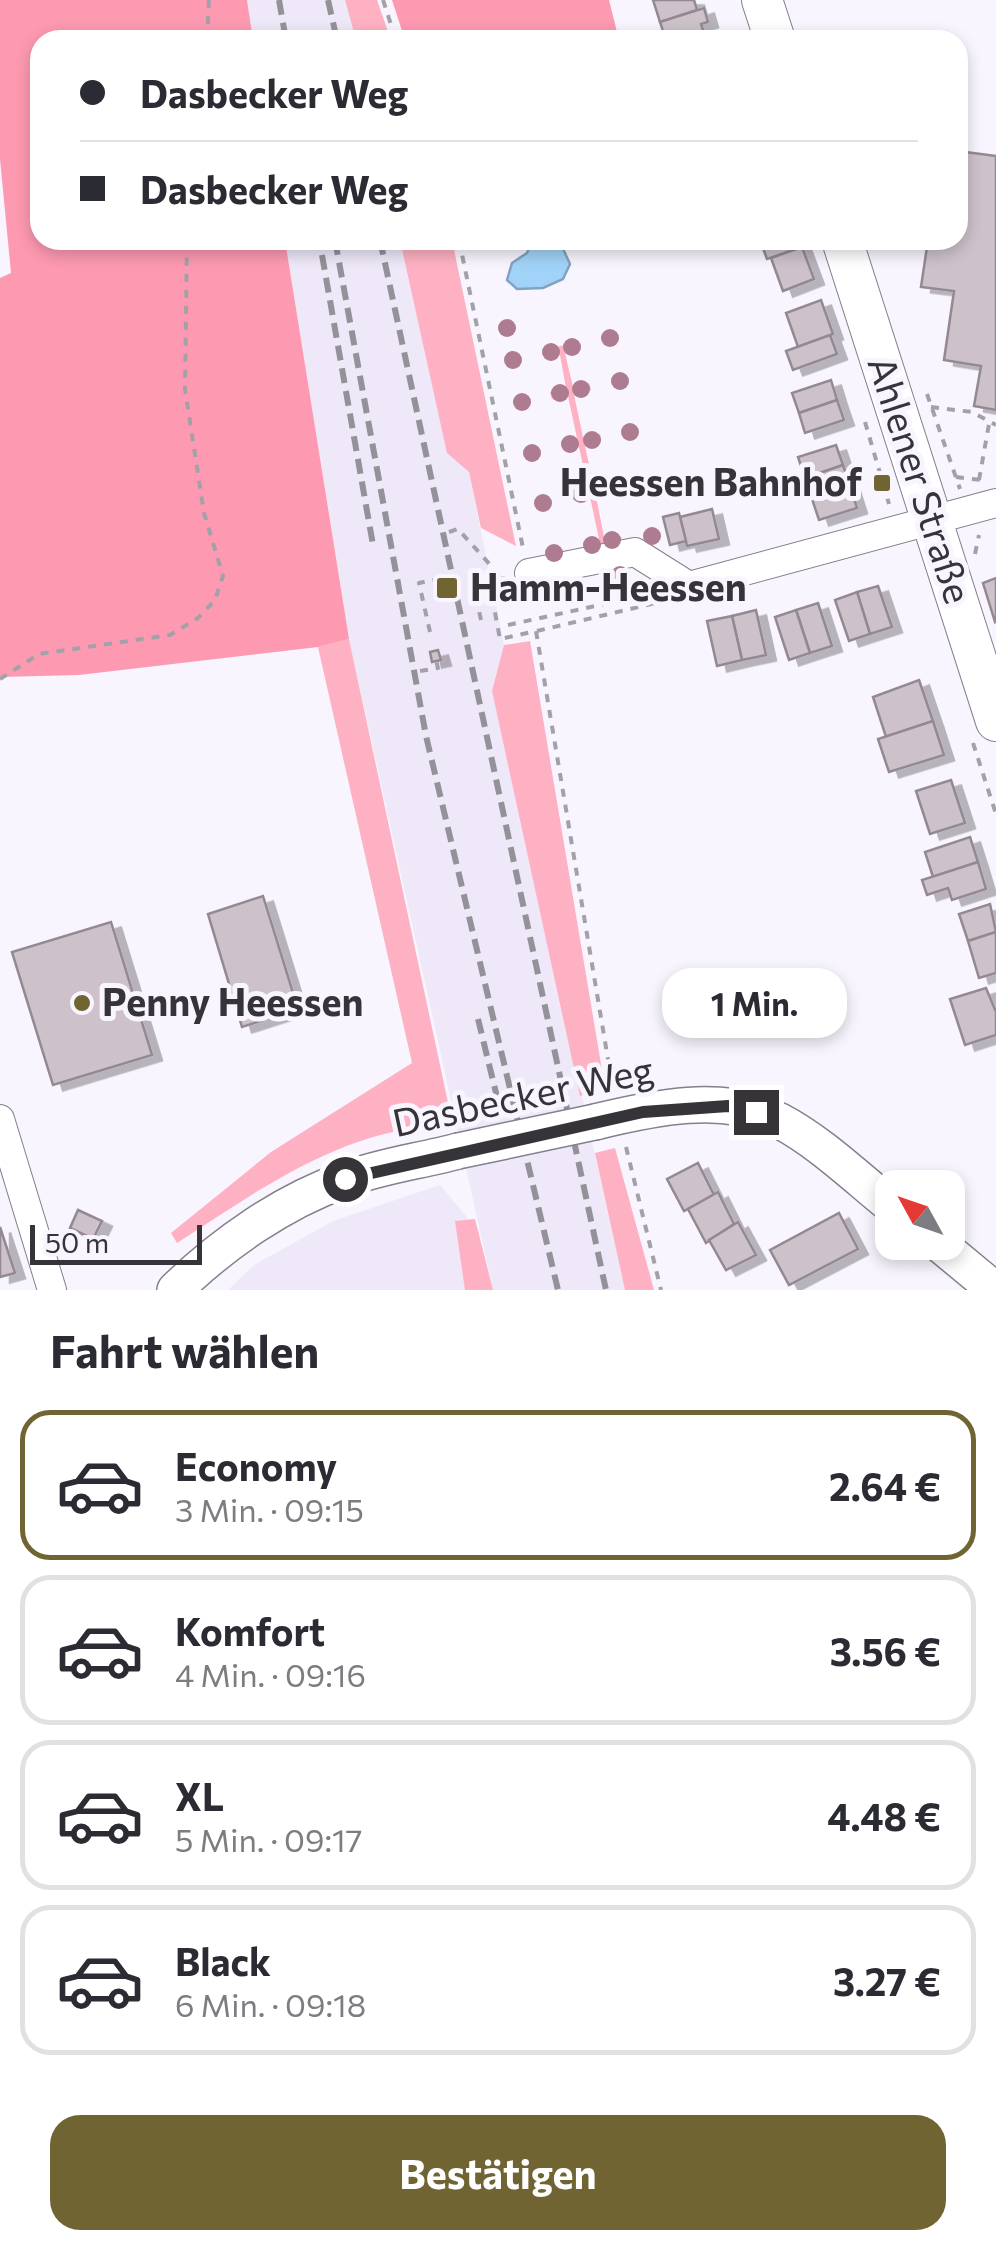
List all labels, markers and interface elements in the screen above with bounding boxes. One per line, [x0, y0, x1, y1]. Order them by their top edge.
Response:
text: Dasbecker Weg [140, 69, 408, 116]
text: Dasbecker Weg [140, 165, 408, 212]
street label: Ahlener Straße [859, 350, 983, 609]
place label: Heessen Bahnhof [560, 457, 862, 504]
marker: Heessen Bahnhof [871, 472, 893, 494]
place label: Hamm-Heessen [470, 562, 747, 609]
marker: Hamm-Heessen [434, 575, 460, 601]
callout: 1 Min. [664, 967, 848, 1037]
place label: Penny Heessen [102, 977, 364, 1024]
text: 1 Min. [711, 983, 798, 1023]
marker: Penny Heessen [71, 992, 93, 1014]
street label: Dasbecker Weg [388, 1044, 657, 1145]
route end [734, 1090, 779, 1135]
route start [323, 1157, 368, 1202]
north arrow [875, 1170, 965, 1260]
map controls [875, 1170, 965, 1260]
scale bar [30, 1220, 202, 1264]
text: 50 m [45, 1225, 109, 1259]
text: Fahrt wählen [50, 1322, 319, 1377]
icon: car [55, 1440, 145, 1530]
text: Economy [175, 1442, 337, 1489]
text: 2.64 € [829, 1462, 941, 1509]
text: 3 Min. · 09:15 [175, 1489, 364, 1529]
icon: car [55, 1605, 145, 1695]
text: Komfort [175, 1607, 325, 1654]
text: 3.56 € [830, 1627, 941, 1674]
text: 4 Min. · 09:16 [175, 1654, 366, 1694]
icon: car [55, 1770, 145, 1860]
text: XL [175, 1772, 224, 1819]
text: 4.48 € [827, 1792, 941, 1839]
text: 5 Min. · 09:17 [175, 1819, 363, 1859]
icon: car [55, 1935, 145, 2025]
text: Black [175, 1937, 271, 1984]
text: 3.27 € [833, 1957, 941, 2004]
text: 6 Min. · 09:18 [175, 1984, 366, 2024]
button: Bestätigen [50, 2115, 946, 2230]

